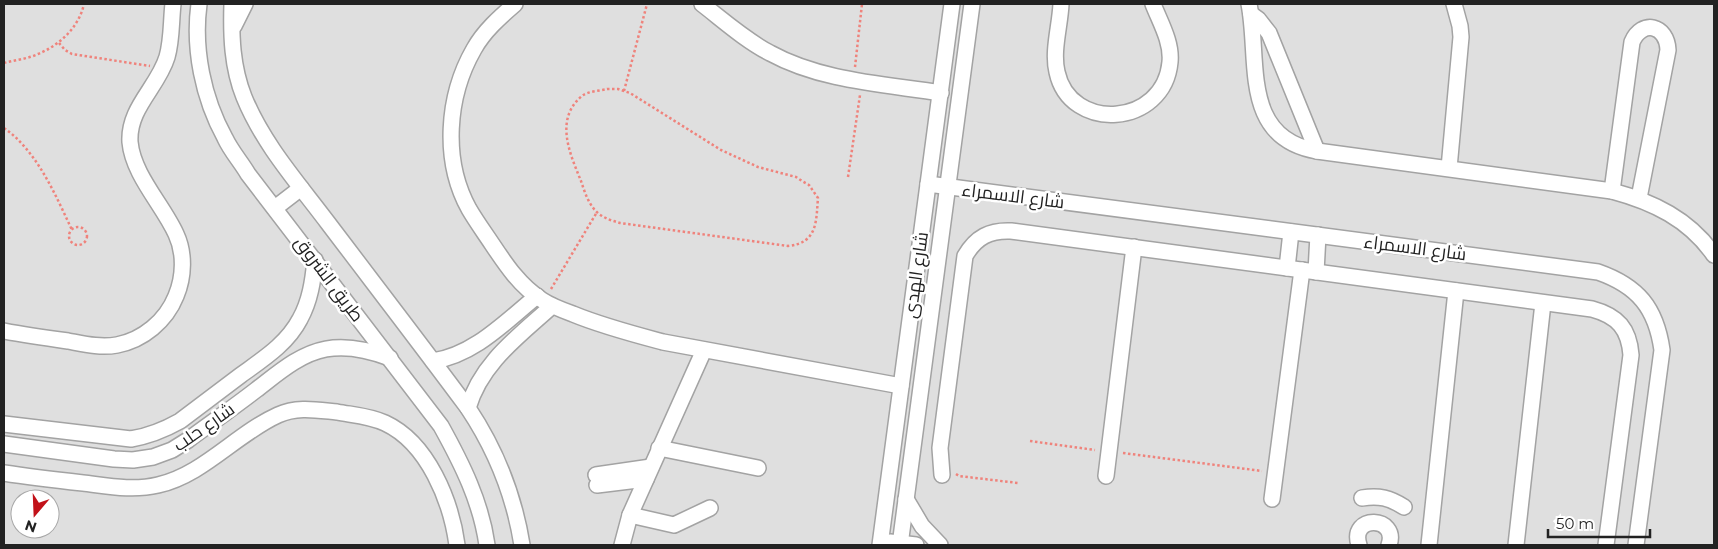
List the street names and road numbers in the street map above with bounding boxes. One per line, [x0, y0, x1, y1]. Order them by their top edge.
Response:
street label: شارع الاسمراء [960, 179, 1066, 214]
street label: شارع الهدى [899, 230, 934, 320]
street label: شارع الاسمراء [1362, 231, 1468, 266]
street label: طريق الشروق [289, 232, 368, 327]
street label: شارع حلب [169, 398, 239, 457]

